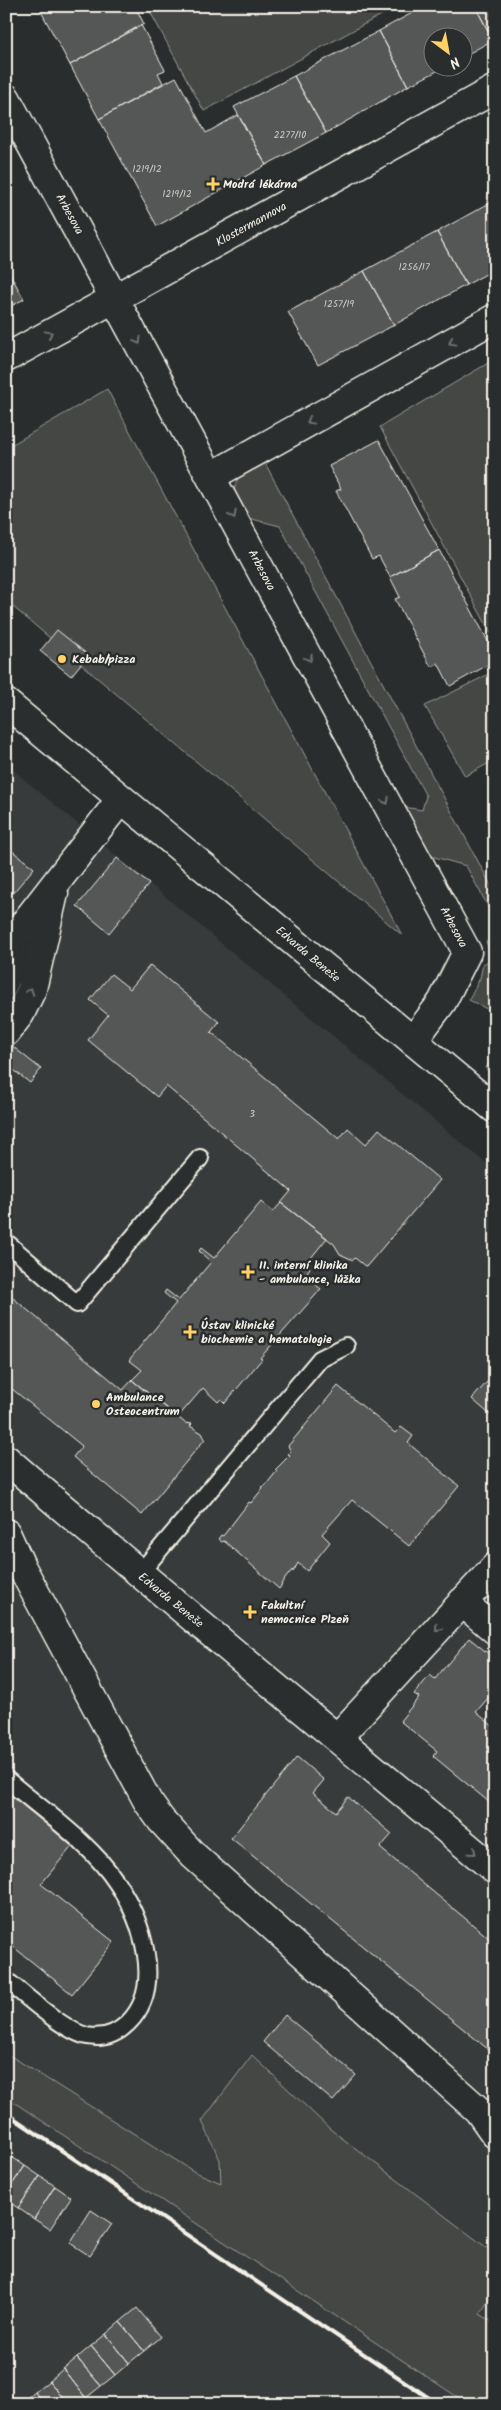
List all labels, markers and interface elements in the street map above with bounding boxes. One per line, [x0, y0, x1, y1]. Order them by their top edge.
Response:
north arrow [424, 28, 474, 78]
text: N [445, 51, 464, 74]
house number: 2277/10 [274, 127, 306, 143]
house number: 1219/12 [132, 161, 162, 177]
place label: Modrá lékárna [223, 175, 297, 194]
marker: Modrá lékárna [207, 178, 219, 190]
house number: 1219/12 [162, 186, 192, 202]
street label: Arbesova [51, 190, 89, 239]
street label: Klostermannova [212, 197, 291, 252]
house number: 1256/17 [398, 259, 430, 275]
house number: 1257/19 [324, 296, 354, 312]
one-way arrow [44, 331, 53, 341]
one-way arrow [449, 335, 458, 345]
one-way arrow [132, 336, 142, 345]
one-way arrow [307, 415, 316, 425]
one-way arrow [226, 509, 236, 518]
street label: Arbesova [243, 546, 280, 595]
place label: Kebab/pizza [72, 650, 135, 669]
marker: Kebab/pizza [56, 653, 68, 665]
one-way arrow [303, 653, 313, 662]
one-way arrow [380, 796, 390, 805]
street label: Arbesova [435, 903, 472, 952]
street label: Edvarda Beneše [271, 922, 345, 988]
one-way arrow [24, 987, 34, 995]
house number: 3 [249, 1106, 255, 1122]
place label: II. interní klinika - ambulance, lůžka [259, 1256, 361, 1289]
marker: II. interní klinika - ambulance, lůžka [241, 1265, 255, 1279]
place label: Ústav klinické biochemie a hematologie [201, 1316, 332, 1349]
marker: Ústav klinické biochemie a hematologie [183, 1325, 197, 1339]
place label: Ambulance Osteocentrum [106, 1388, 180, 1421]
marker: Ambulance Osteocentrum [90, 1398, 102, 1410]
street label: Edvarda Beneše [134, 1568, 208, 1633]
place label: Fakultní nemocnice Plzeň [261, 1596, 349, 1629]
marker: Fakultní nemocnice Plzeň [243, 1605, 257, 1619]
one-way arrow [435, 1623, 444, 1632]
one-way arrow [467, 1846, 476, 1855]

